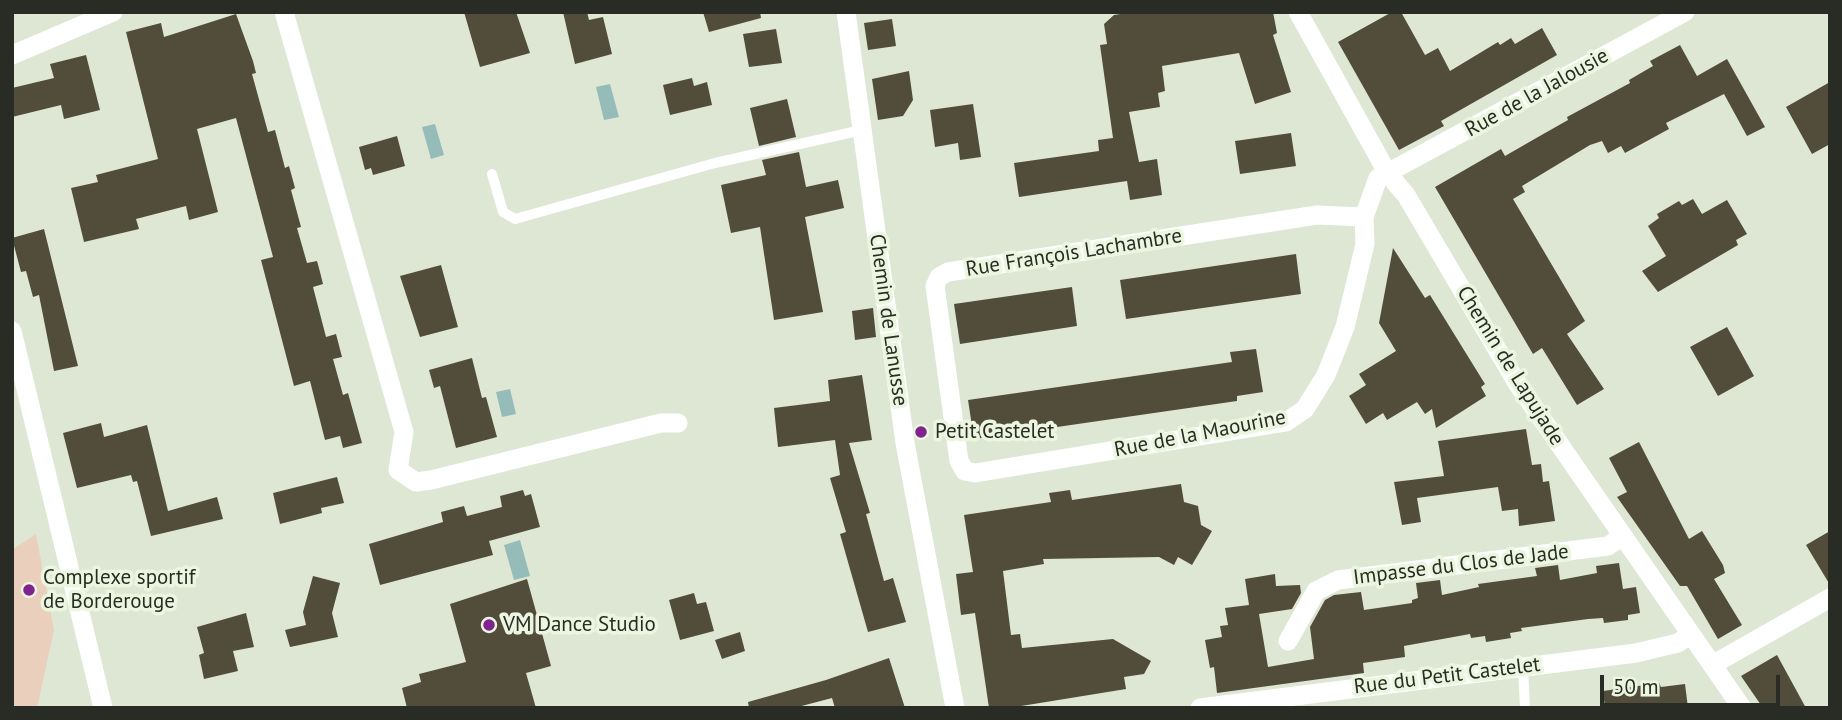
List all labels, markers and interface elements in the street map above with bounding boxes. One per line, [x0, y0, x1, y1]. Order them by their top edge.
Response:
street label: Rue de la Jalousie [1461, 43, 1613, 143]
street label: Rue François Lachambre [964, 223, 1184, 283]
street label: Chemin de Lanusse [863, 232, 913, 408]
street label: Chemin de Lapujade [1451, 282, 1569, 450]
street label: Rue de la Maourine [1112, 405, 1288, 463]
place label: Petit Castelet [935, 419, 1054, 445]
marker: Petit Castelet [913, 424, 929, 440]
street label: Impasse du Clos de Jade [1352, 539, 1570, 591]
place label: Complexe sportif de Borderouge [43, 565, 196, 615]
marker: Complexe sportif de Borderouge [21, 582, 37, 598]
place label: VM Dance Studio [503, 612, 656, 638]
marker: VM Dance Studio [481, 617, 497, 633]
street label: Rue du Petit Castelet [1352, 652, 1542, 700]
scale bar [1604, 660, 1784, 704]
text: 50 m [1613, 673, 1659, 700]

